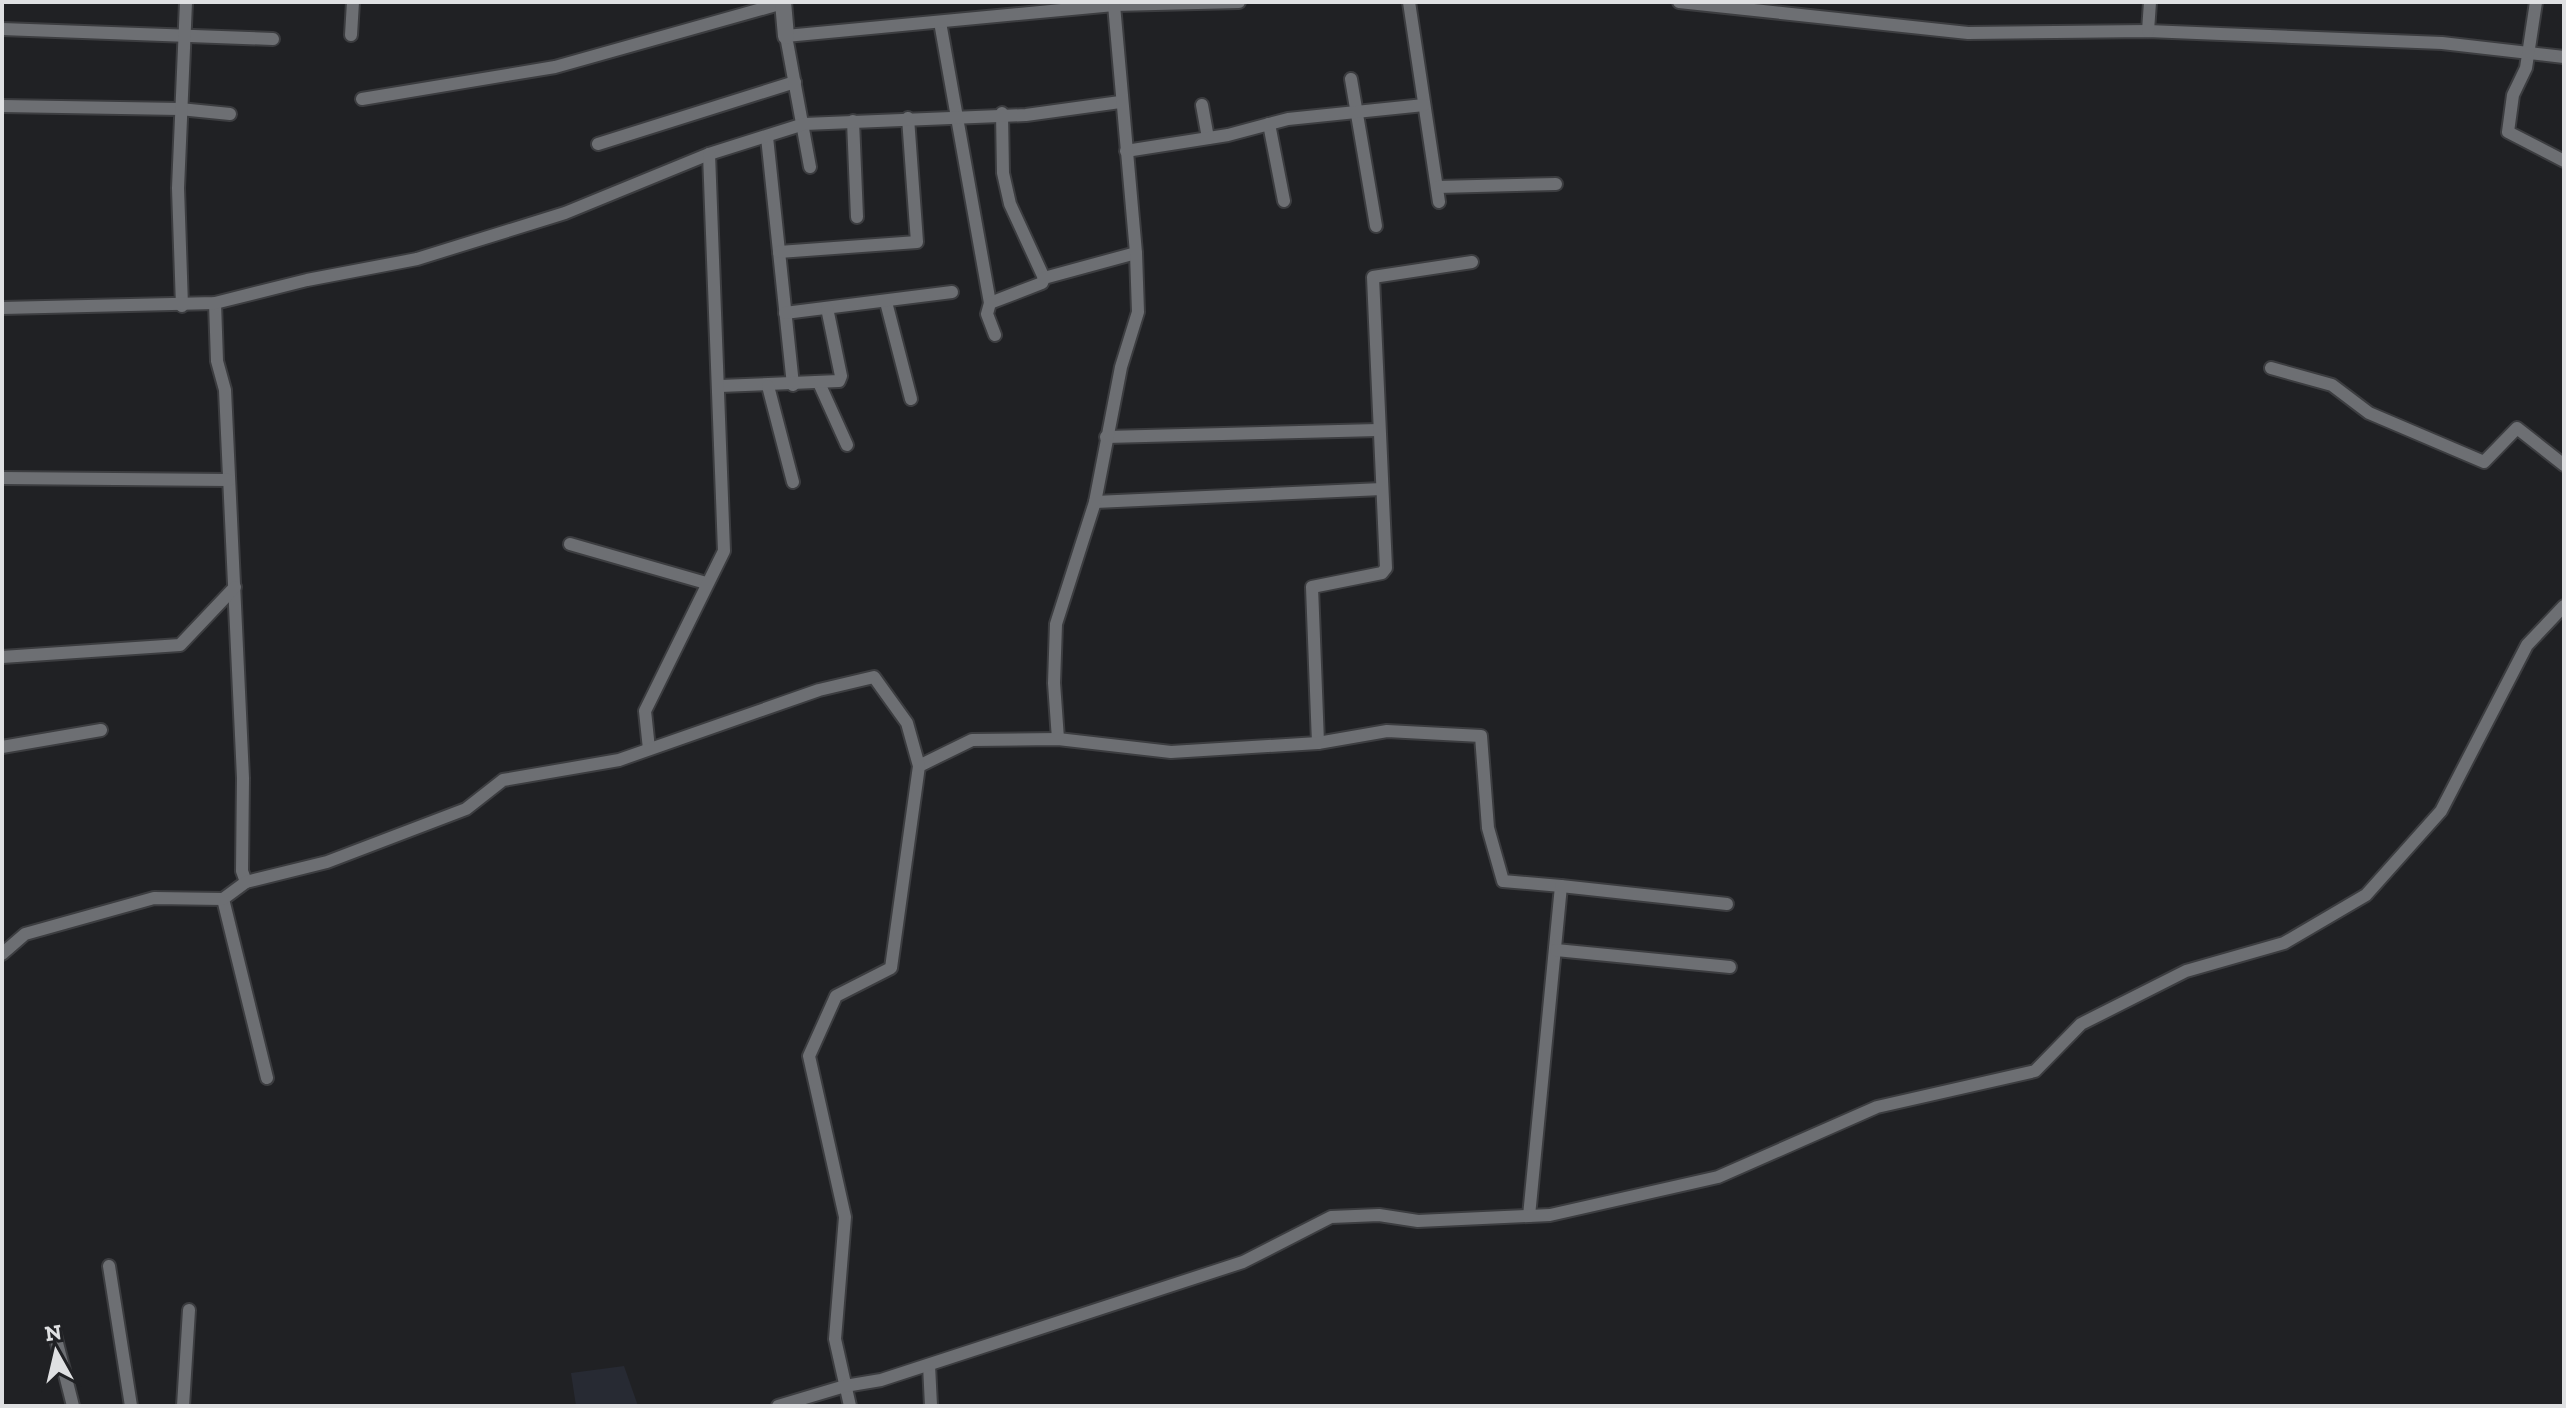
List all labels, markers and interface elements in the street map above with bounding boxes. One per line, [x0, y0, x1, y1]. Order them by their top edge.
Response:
north arrow [16, 1312, 96, 1392]
text: N [43, 1318, 64, 1347]

